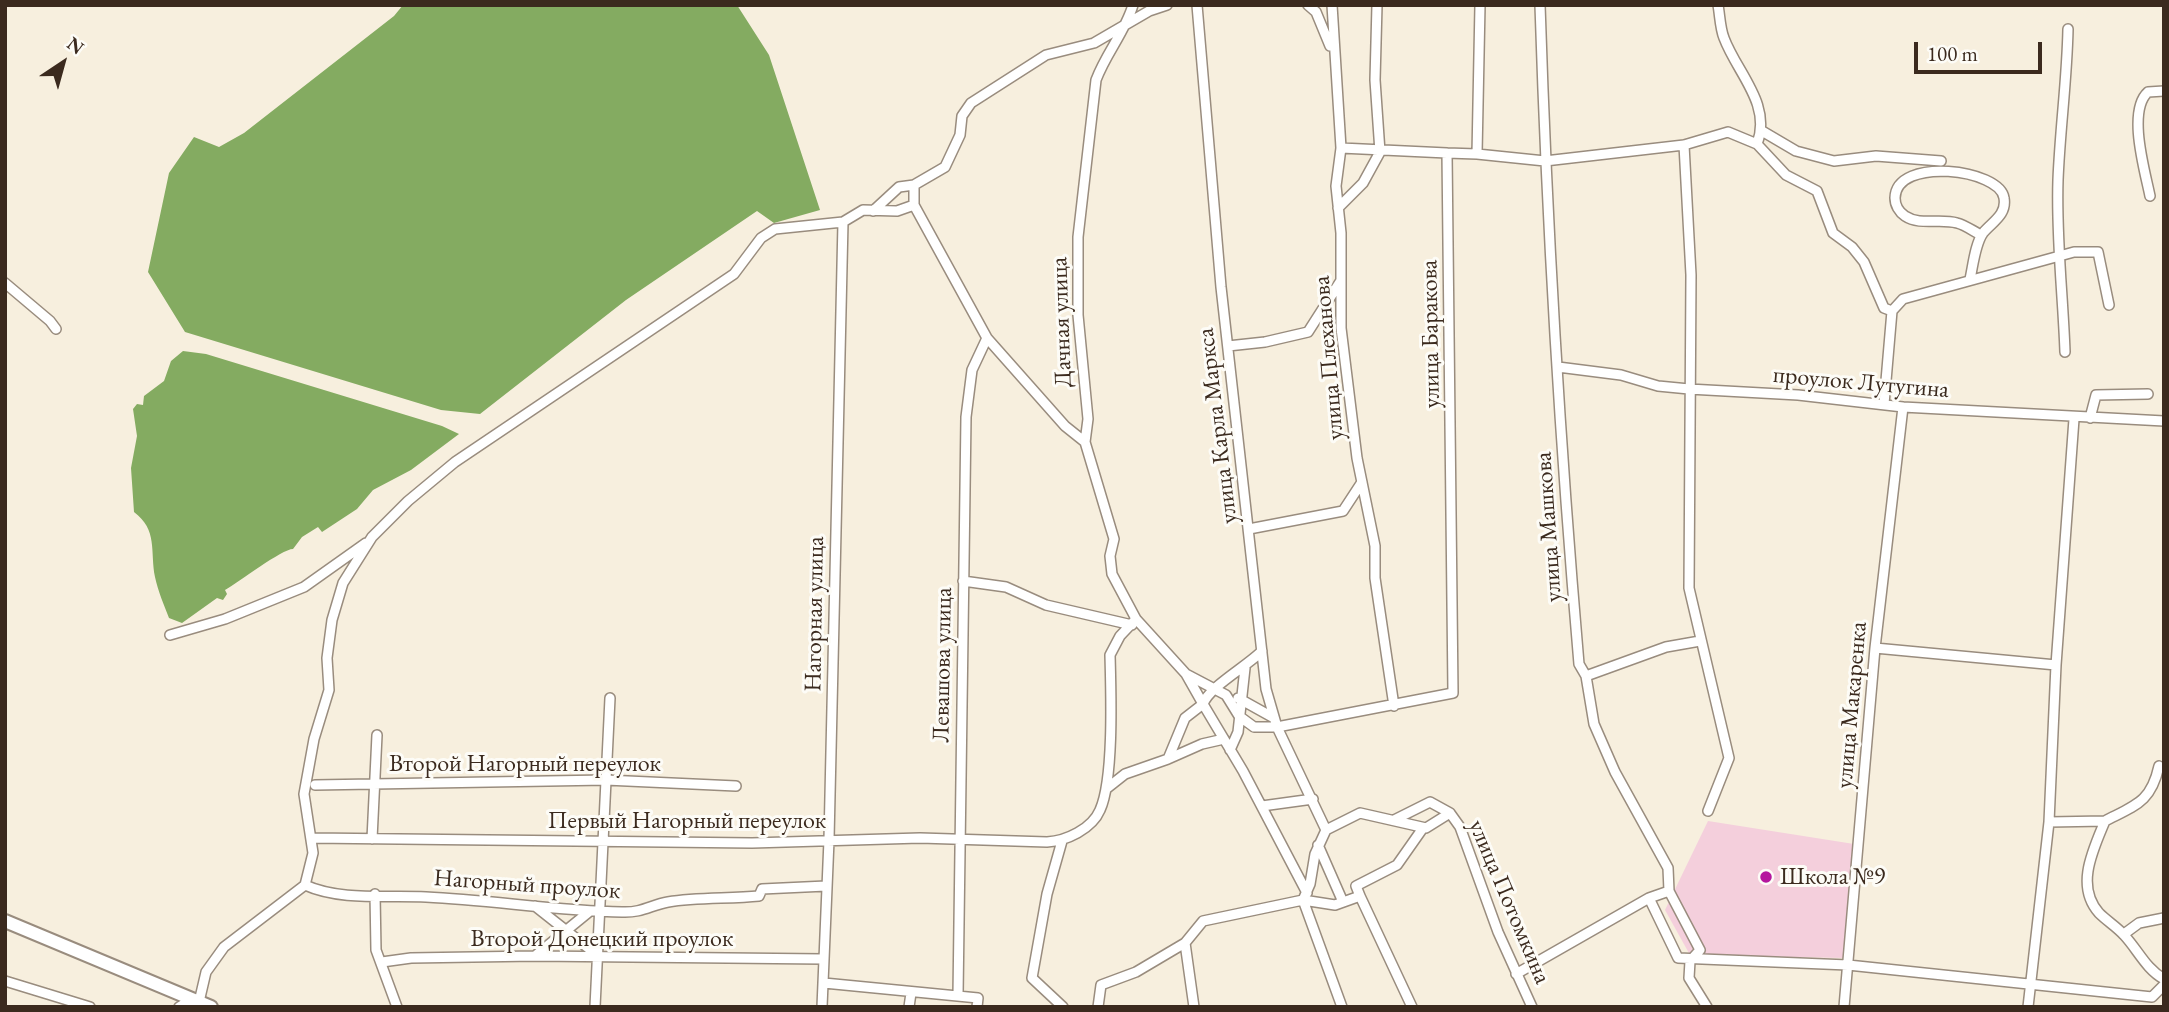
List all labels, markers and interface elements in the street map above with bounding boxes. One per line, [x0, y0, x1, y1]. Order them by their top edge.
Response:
north arrow [28, 28, 98, 98]
scale bar [1917, 28, 2045, 72]
text: N [62, 31, 89, 60]
text: 100 m [1927, 40, 1978, 67]
street label: Дачная улица [1045, 256, 1079, 388]
street label: улица Баракова [1415, 259, 1447, 409]
street label: улица Плеханова [1307, 275, 1351, 441]
street label: улица Карла Маркса [1192, 326, 1244, 526]
street label: проулок Лутугина [1772, 361, 1950, 405]
street label: улица Машкова [1529, 451, 1569, 603]
street label: Нагорная улица [799, 536, 831, 692]
street label: Левашова улица [927, 587, 959, 743]
street label: улица Макаренка [1830, 620, 1874, 790]
street label: Второй Нагорный переулок [389, 750, 661, 778]
street label: Первый Нагорный переулок [548, 807, 826, 835]
street label: улица Потомкина [1461, 816, 1557, 988]
place label: Школа №9 [1780, 863, 1885, 891]
street label: Нагорный проулок [433, 864, 621, 906]
marker: Школа №9 [1758, 869, 1774, 885]
street label: Второй Донецкий проулок [471, 925, 733, 953]

